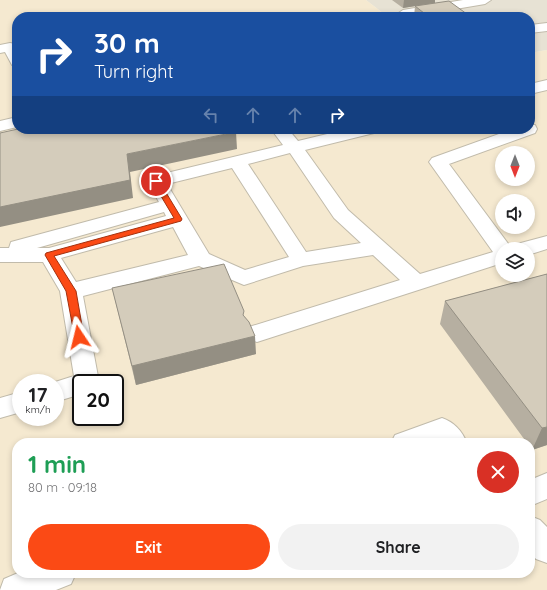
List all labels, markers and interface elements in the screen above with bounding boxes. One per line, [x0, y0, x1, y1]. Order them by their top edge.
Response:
text: 30 m [94, 25, 160, 60]
icon: right [28, 28, 80, 80]
text: Turn right [94, 60, 174, 83]
icon: left [200, 104, 222, 126]
icon: ahead [242, 104, 264, 126]
icon: ahead [284, 104, 306, 126]
icon: right [326, 104, 348, 126]
north arrow [495, 146, 535, 186]
map controls [495, 146, 535, 282]
pin [139, 164, 173, 198]
icon: arrive [145, 170, 167, 192]
button: sound [495, 194, 535, 234]
button: layers [495, 242, 535, 282]
position arrow [58, 316, 100, 358]
speed limit sign: 20 [72, 374, 124, 426]
text: 17 [29, 382, 47, 407]
text: km/h [25, 403, 51, 416]
text: 1 min [28, 449, 86, 479]
button: close [477, 451, 519, 493]
text: 80 m · 09:18 [28, 479, 97, 495]
button: Exit [28, 524, 270, 570]
button: Share [278, 524, 519, 570]

